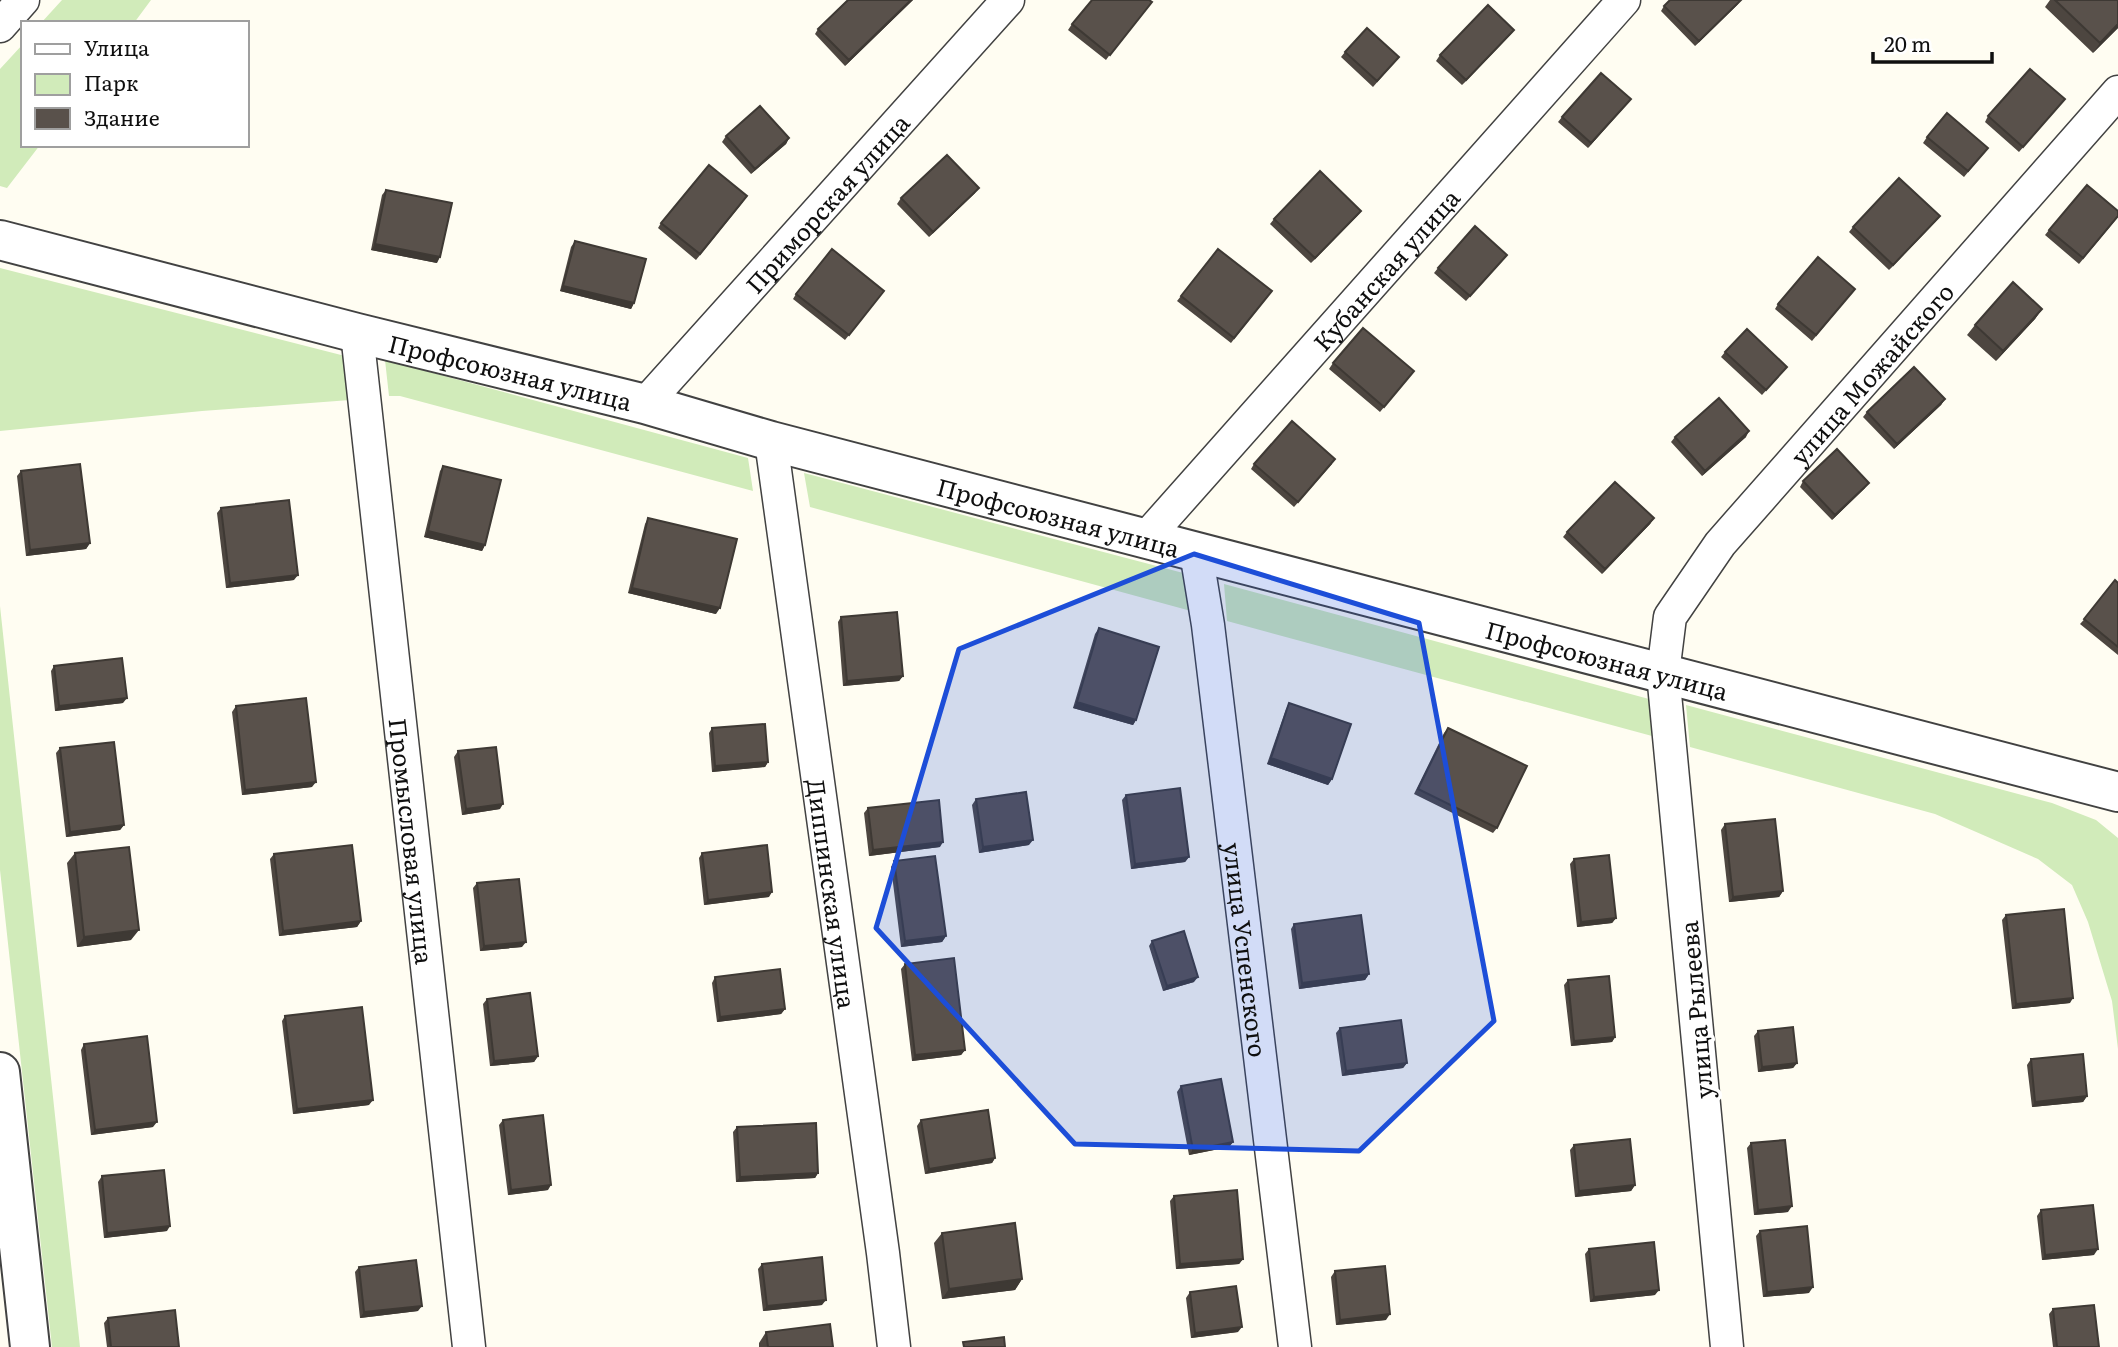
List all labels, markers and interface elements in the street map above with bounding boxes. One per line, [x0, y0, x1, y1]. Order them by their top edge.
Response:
legend [21, 21, 248, 147]
scale bar [1873, 21, 1992, 65]
text: 20 m [1884, 27, 1931, 58]
text: Улица [84, 31, 150, 62]
text: Парк [84, 66, 139, 97]
text: Здание [84, 101, 160, 132]
street label: Приморская улица [736, 105, 916, 300]
street label: Кубанская улица [1304, 180, 1467, 357]
street label: улица Можайского [1781, 274, 1961, 472]
street label: Профсоюзная улица [385, 324, 636, 418]
street label: Профсоюзная улица [933, 468, 1184, 564]
street label: Профсоюзная улица [1482, 611, 1732, 707]
street label: Промысловая улица [382, 716, 444, 966]
street label: Диппинская улица [800, 777, 867, 1011]
street label: улица Успенского [1217, 840, 1277, 1059]
street label: улица Рылеева [1670, 919, 1720, 1100]

